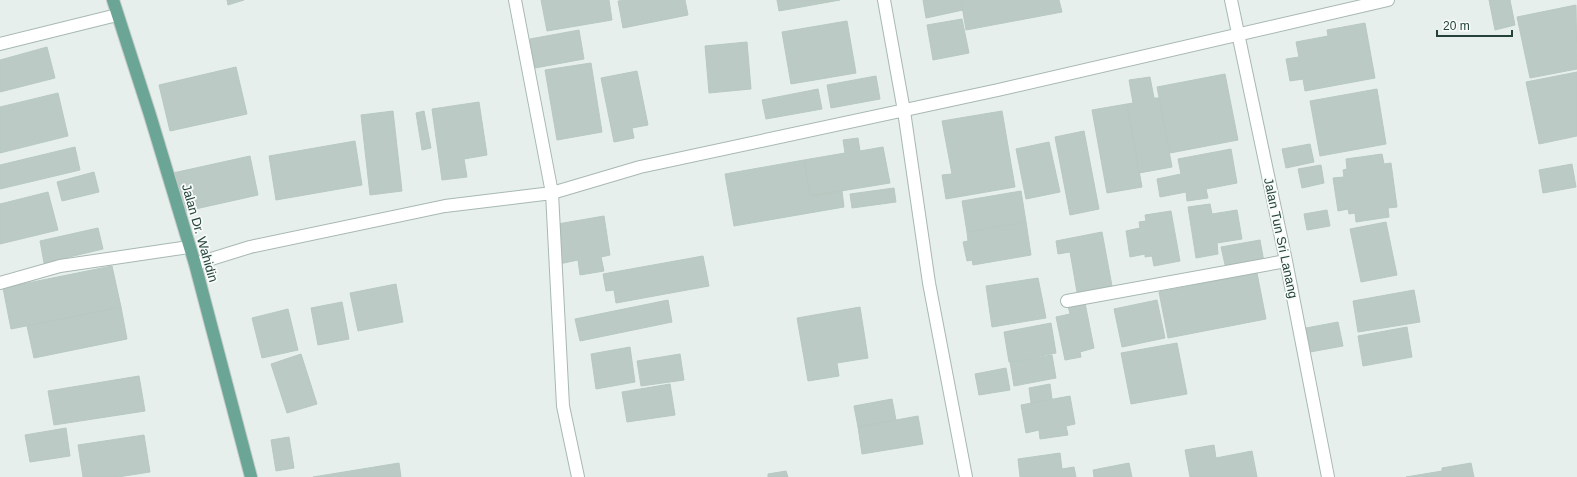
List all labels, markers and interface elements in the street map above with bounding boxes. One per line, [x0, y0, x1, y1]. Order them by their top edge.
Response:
scale bar [1437, 12, 1512, 38]
text: 20 m [1443, 19, 1470, 33]
street label: Jalan Tun Sri Lanang [1261, 176, 1301, 300]
street label: Jalan Dr. Wahidin [179, 182, 221, 284]

